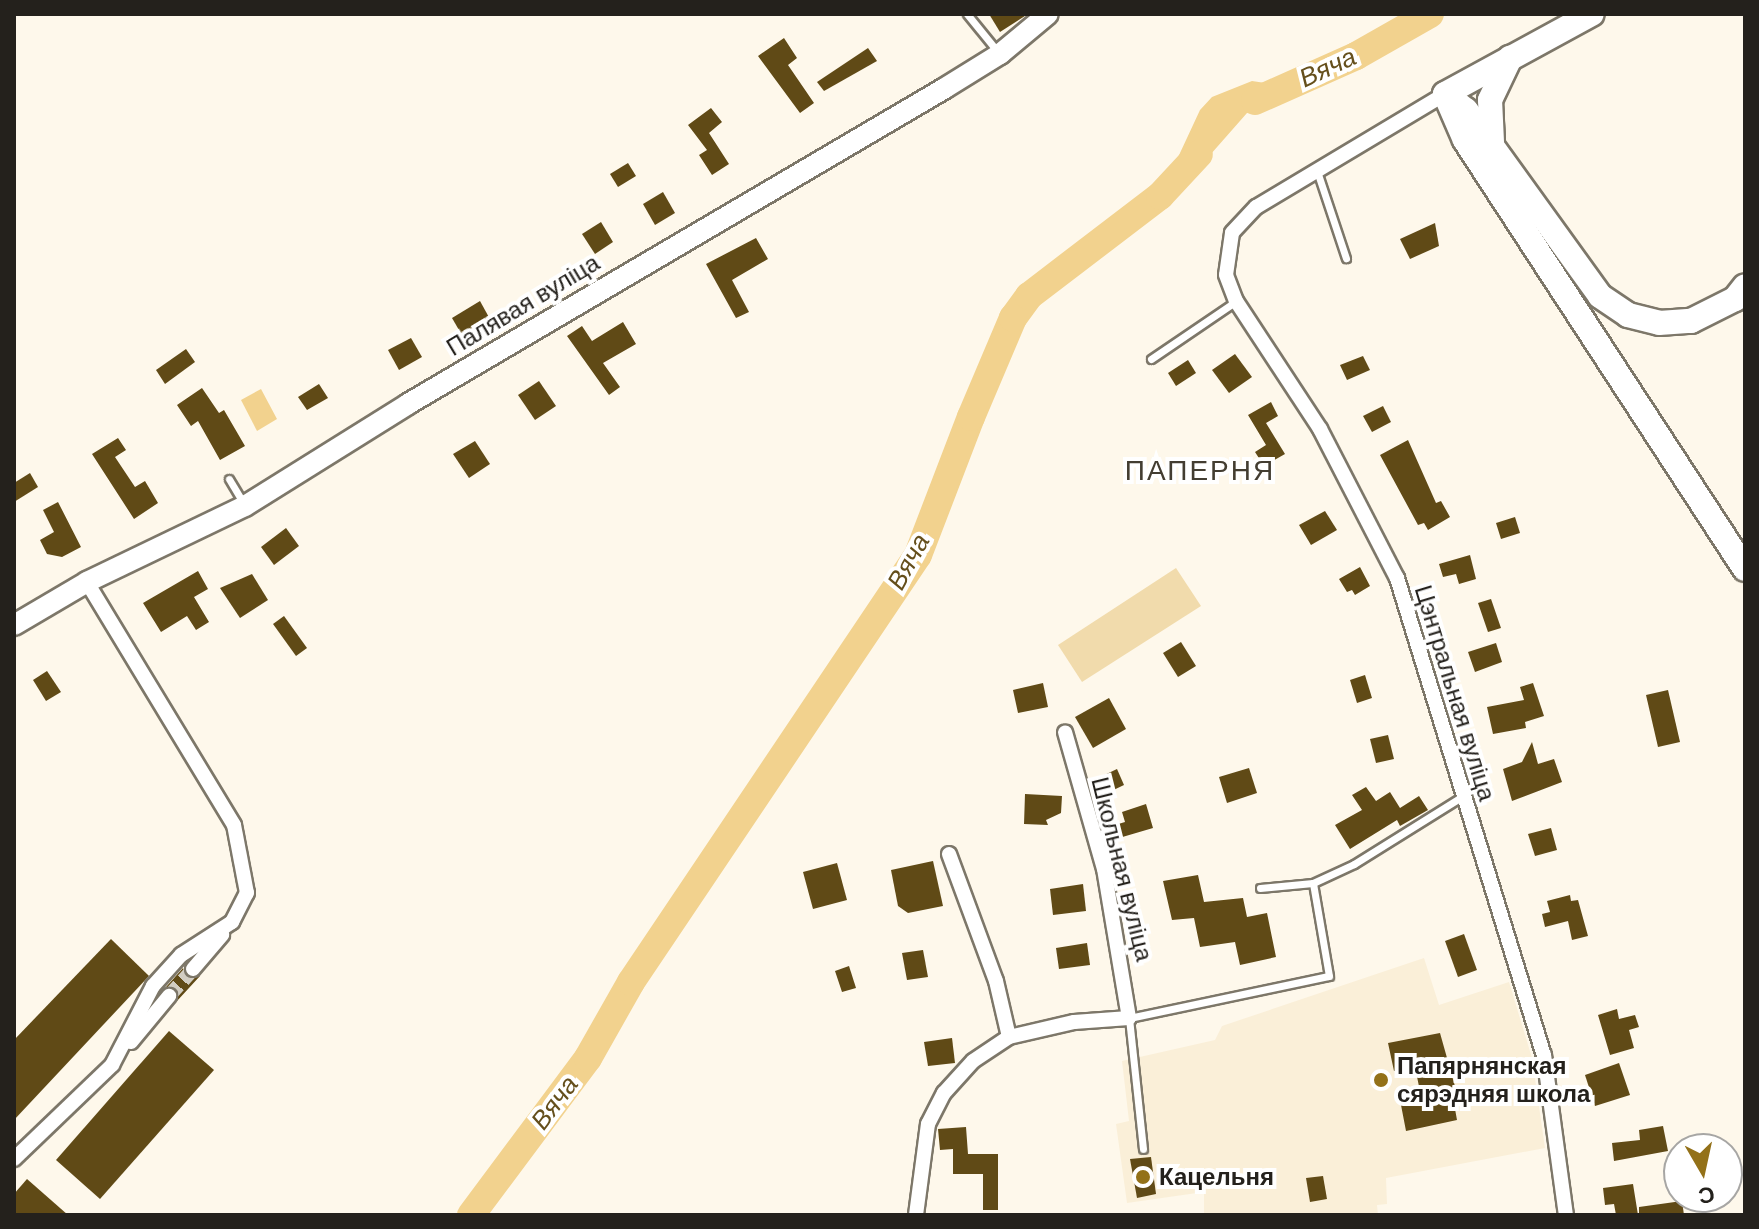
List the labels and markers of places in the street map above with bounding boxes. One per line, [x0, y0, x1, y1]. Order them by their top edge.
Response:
place label: Папярнянская сярэдняя школа [1397, 1052, 1590, 1108]
marker: Папярнянская сярэдняя школа [1372, 1071, 1390, 1089]
place label: Кацельня [1159, 1163, 1274, 1191]
marker: Кацельня [1134, 1168, 1152, 1186]

